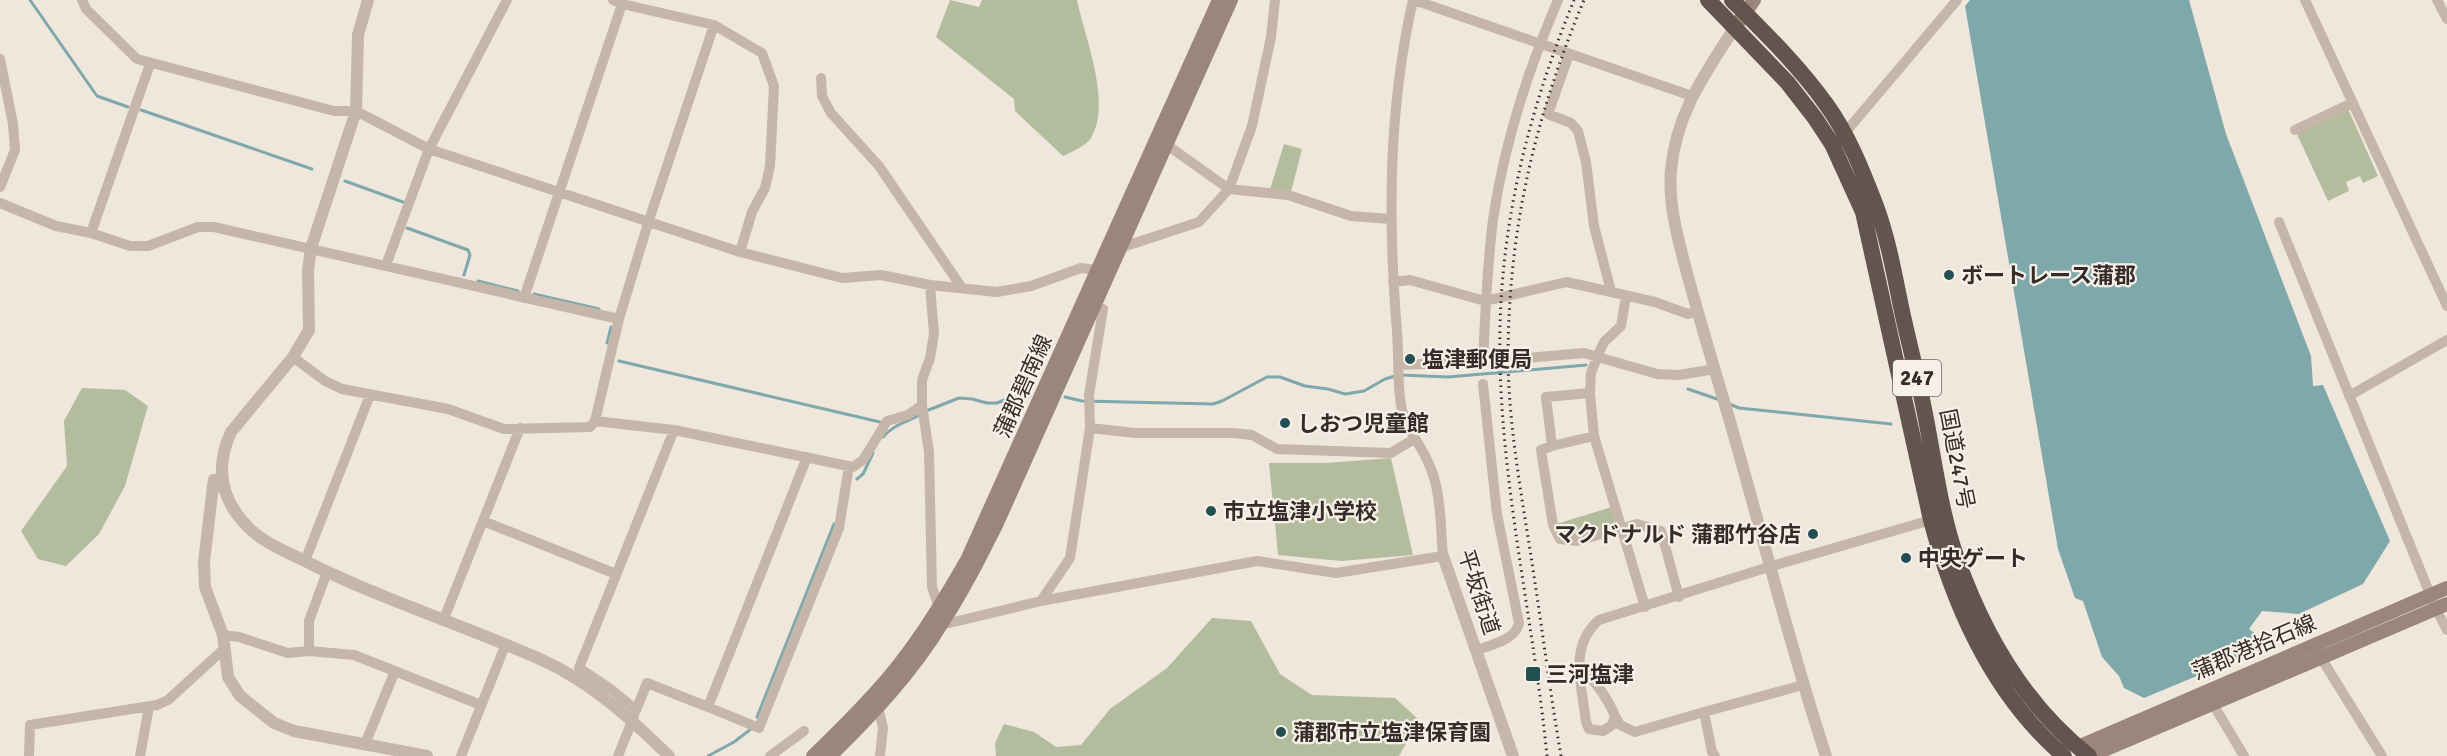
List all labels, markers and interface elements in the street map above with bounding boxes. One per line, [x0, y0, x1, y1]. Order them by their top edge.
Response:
place label: ボートレース蒲郡 [1961, 262, 2136, 289]
marker: ボートレース蒲郡 [1942, 268, 1956, 282]
street label: 蒲郡碧南線 [988, 330, 1058, 442]
place label: 塩津郵便局 [1422, 346, 1532, 373]
marker: 塩津郵便局 [1403, 352, 1417, 366]
road number: 247 [1893, 360, 1941, 396]
street label: 国道247号 [1934, 407, 1980, 511]
place label: しおつ児童館 [1297, 410, 1429, 437]
marker: しおつ児童館 [1278, 416, 1292, 430]
place label: 市立塩津小学校 [1223, 498, 1377, 525]
marker: 市立塩津小学校 [1204, 504, 1218, 518]
place label: マクドナルド 蒲郡竹谷店 [1554, 521, 1801, 548]
marker: マクドナルド 蒲郡竹谷店 [1806, 527, 1820, 541]
place label: 中央ゲート [1918, 545, 2028, 572]
street label: 平坂街道 [1453, 546, 1505, 638]
marker: 中央ゲート [1899, 551, 1913, 565]
street label: 蒲郡港拾石線 [2188, 609, 2320, 685]
place label: 三河塩津 [1546, 661, 1634, 688]
marker: 三河塩津 [1524, 665, 1542, 683]
place label: 蒲郡市立塩津保育園 [1293, 719, 1491, 746]
marker: 蒲郡市立塩津保育園 [1274, 725, 1288, 739]

